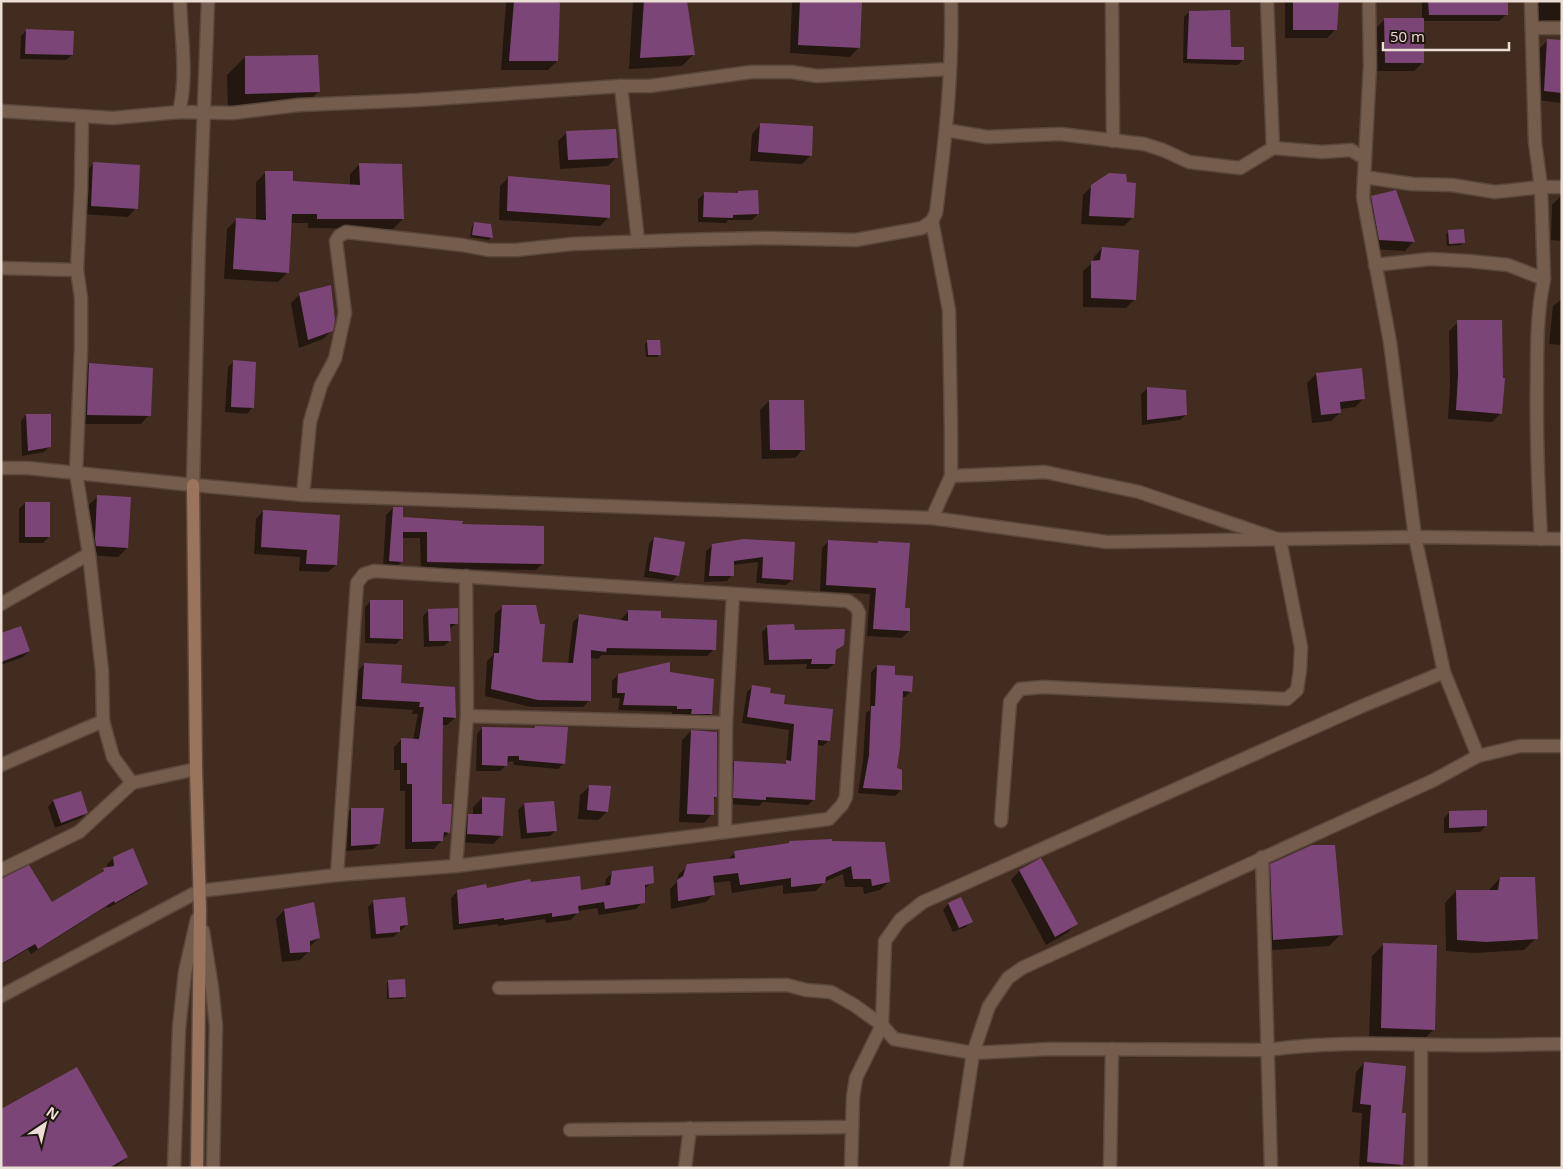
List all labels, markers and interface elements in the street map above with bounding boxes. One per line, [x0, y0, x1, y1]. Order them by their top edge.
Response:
scale bar [1383, 20, 1509, 52]
text: 50 m [1390, 26, 1425, 46]
north arrow [20, 1099, 70, 1149]
text: N [43, 1102, 63, 1124]

